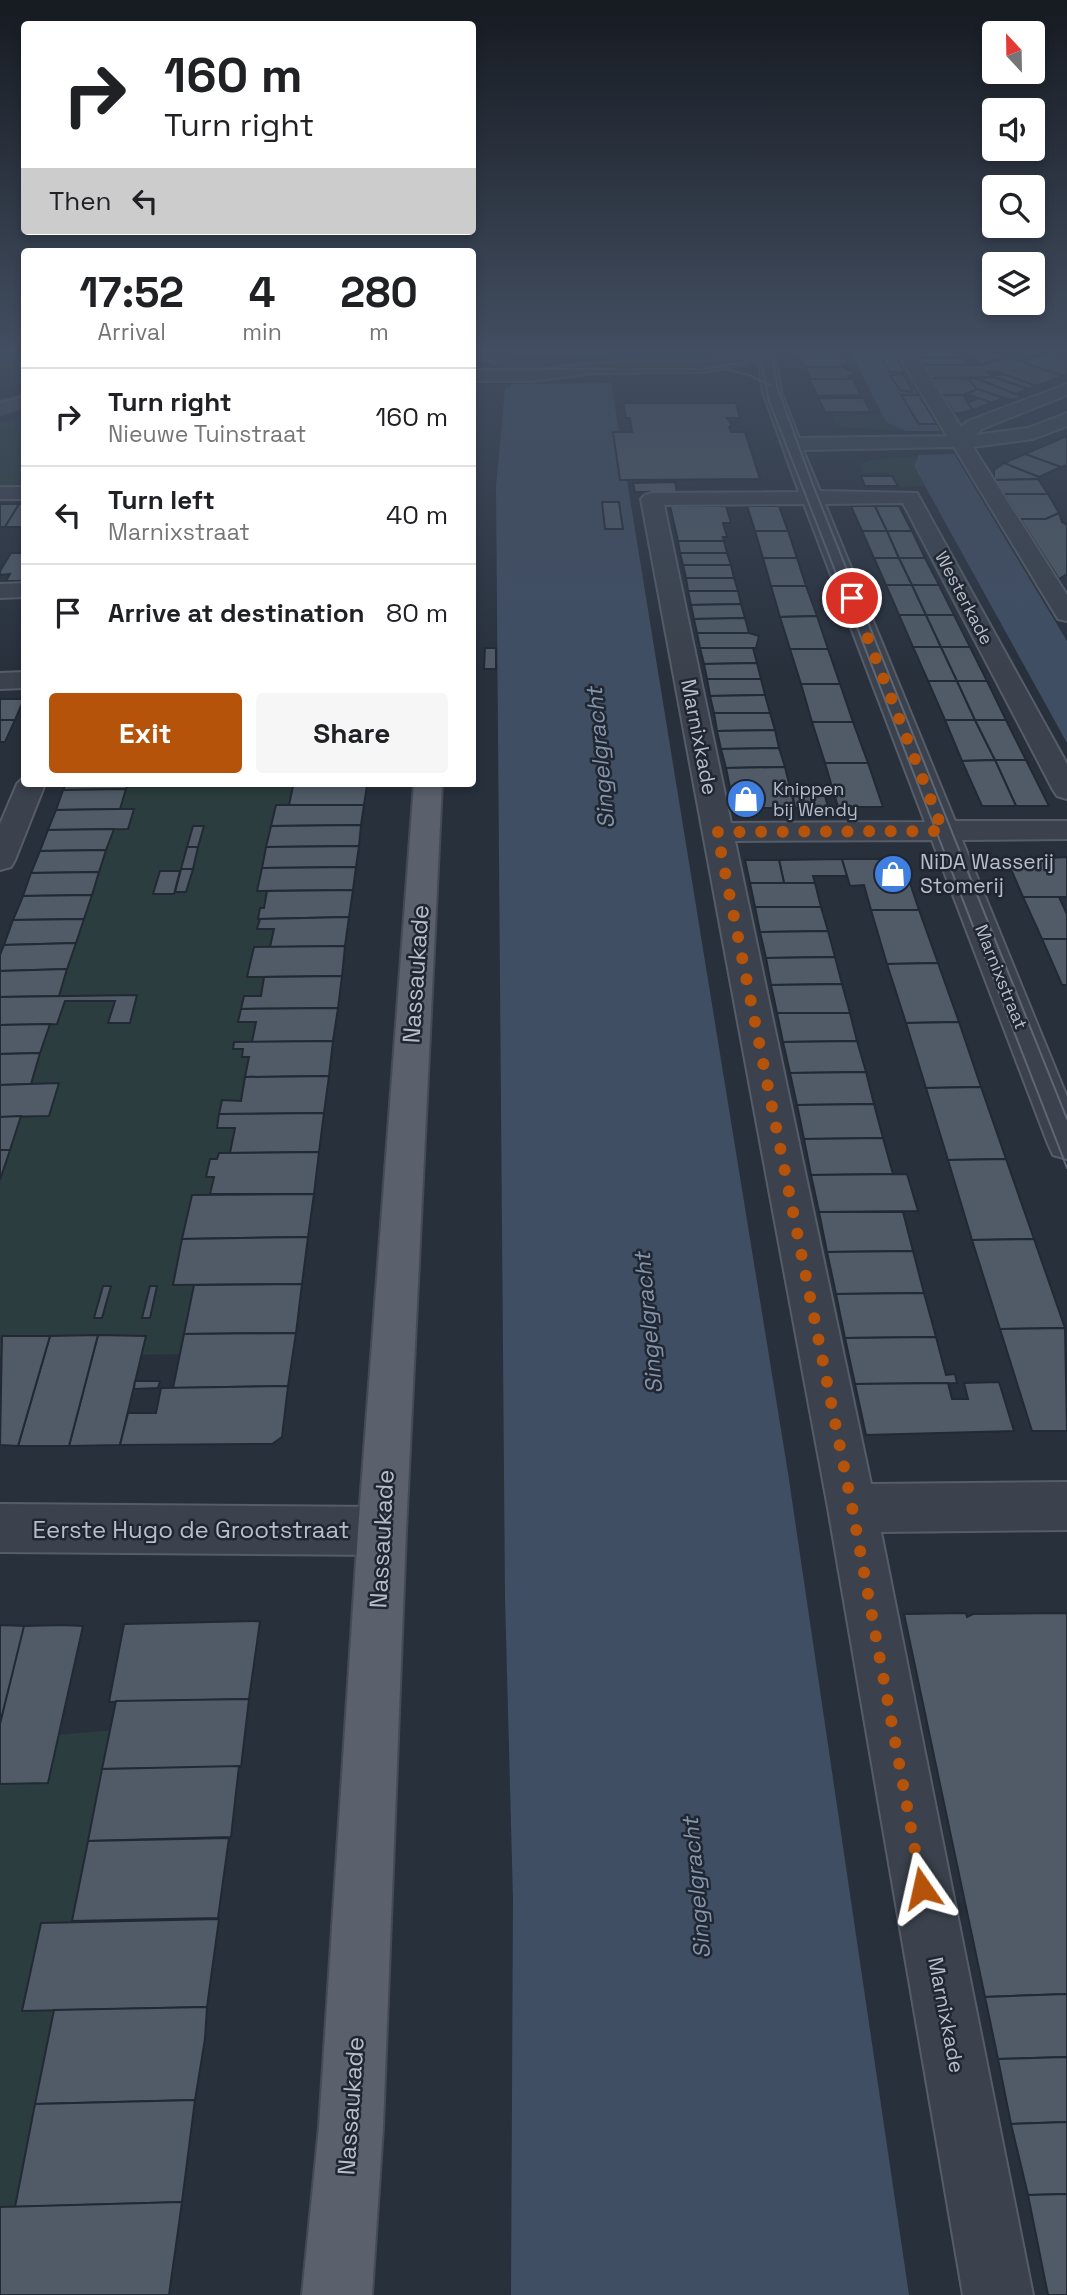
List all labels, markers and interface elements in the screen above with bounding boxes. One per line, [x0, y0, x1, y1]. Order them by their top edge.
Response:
north arrow [982, 21, 1045, 84]
map controls [982, 21, 1045, 315]
text: 160 m [164, 44, 302, 106]
icon: right [49, 49, 140, 140]
button: sound [982, 98, 1045, 161]
text: Turn right [164, 105, 314, 145]
button: search [982, 175, 1045, 238]
icon: left [126, 182, 164, 220]
text: Then [49, 184, 112, 218]
button: layers [982, 252, 1045, 315]
text: 17:52 [79, 266, 184, 319]
text: 4 [249, 266, 275, 319]
text: 280 [340, 266, 418, 319]
text: Arrival [97, 317, 166, 347]
text: min [242, 317, 282, 347]
text: m [369, 317, 389, 347]
text: Turn right [108, 385, 232, 419]
icon: right [49, 398, 87, 436]
text: 160 m [376, 400, 448, 434]
text: Nieuwe Tuinstraat [108, 419, 306, 449]
text: Turn left [108, 483, 215, 517]
icon: left [49, 496, 87, 534]
text: 40 m [386, 498, 448, 532]
text: Marnixstraat [108, 517, 250, 547]
street label: Westerkade [930, 547, 999, 648]
pin [822, 568, 882, 628]
icon: arrive [833, 579, 871, 617]
icon: arrive [49, 594, 87, 632]
text: Arrive at destination [108, 596, 365, 630]
text: 80 m [386, 596, 448, 630]
street label: Marnixkade [675, 677, 724, 797]
water label: Singelgracht [579, 684, 621, 830]
button: Exit [49, 693, 242, 773]
button: Share [256, 693, 448, 773]
place label: Knippen bij Wendy [773, 777, 858, 821]
shop icon: Knippen bij Wendy [725, 778, 767, 820]
place label: NiDA Wasserij Stomerij [920, 848, 1054, 899]
shop icon: NiDA Wasserij Stomerij [872, 853, 914, 895]
street label: Nassaukade [395, 904, 436, 1044]
street label: Marnixstraat [970, 921, 1033, 1033]
water label: Singelgracht [627, 1249, 669, 1395]
street label: Nassaukade [362, 1469, 401, 1609]
street label: Eerste Hugo de Grootstraat [32, 1514, 350, 1545]
water label: Singelgracht [675, 1814, 717, 1960]
position arrow [885, 1851, 959, 1925]
street label: Marnixkade [922, 1955, 971, 2075]
street label: Nassaukade [330, 2036, 371, 2176]

